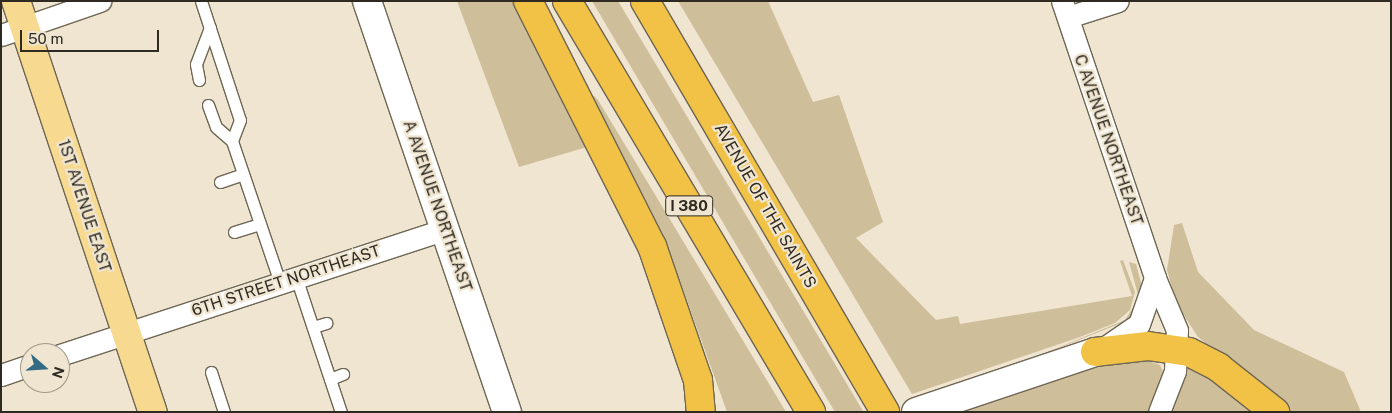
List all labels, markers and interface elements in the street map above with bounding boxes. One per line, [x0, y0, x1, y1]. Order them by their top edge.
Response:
scale bar [22, 20, 161, 52]
text: 50 m [28, 30, 63, 47]
street label: C AVENUE NORTHEAST [1070, 52, 1146, 228]
street label: A AVENUE NORTHEAST [399, 118, 475, 294]
street label: AVENUE OF THE SAINTS [710, 120, 820, 292]
street label: 1ST AVENUE EAST [53, 137, 115, 275]
road number: I 380 [664, 194, 714, 218]
street label: 6TH STREET NORTHEAST [189, 241, 383, 321]
north arrow [20, 343, 70, 393]
text: N [49, 365, 68, 380]

